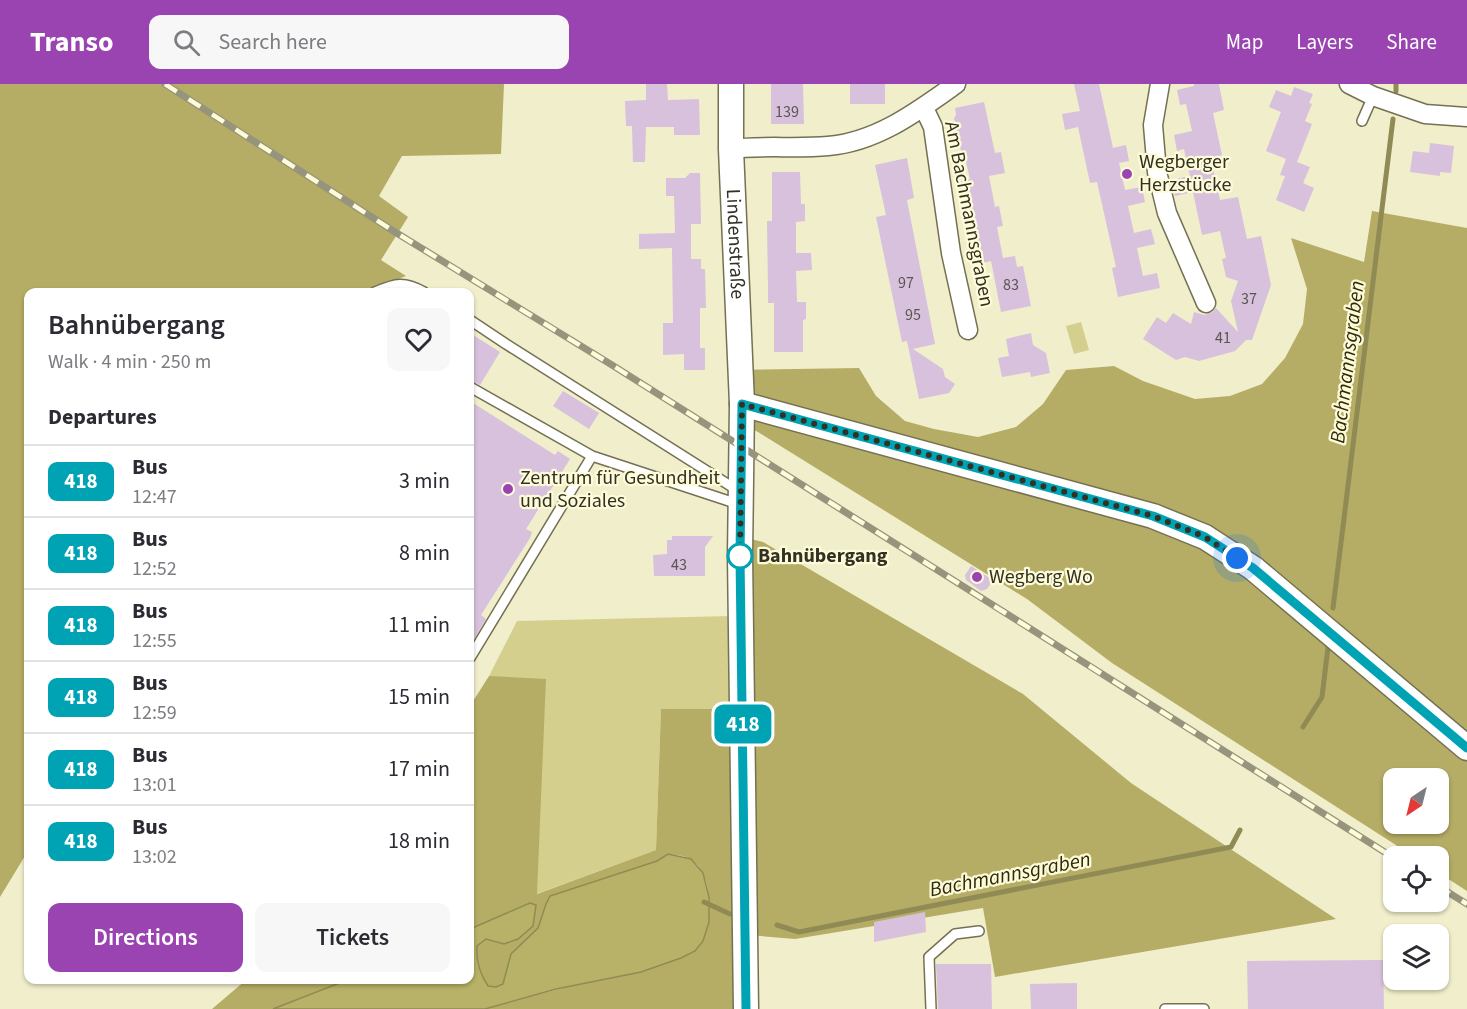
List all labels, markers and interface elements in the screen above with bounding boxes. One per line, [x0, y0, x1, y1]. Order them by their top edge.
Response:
search box [149, 15, 569, 69]
text: Transo [30, 22, 113, 62]
icon: search [170, 26, 203, 59]
text: Search here [218, 26, 327, 58]
text: Map [1226, 27, 1263, 57]
text: Layers [1296, 27, 1353, 57]
text: Share [1386, 27, 1437, 57]
house number: 139 [775, 101, 799, 123]
street label: Am Bachmannsgraben [937, 119, 1001, 309]
place label: Wegberger Herzstücke [1139, 148, 1232, 199]
marker: Wegberger Herzstücke [1120, 167, 1134, 181]
street label: Lindenstraße [719, 188, 751, 300]
house number: 97 [898, 272, 914, 294]
house number: 83 [1003, 274, 1019, 296]
water label: Bachmannsgraben [1322, 279, 1372, 445]
house number: 37 [1241, 288, 1257, 310]
house number: 95 [905, 304, 921, 326]
text: Bahnübergang [48, 305, 225, 345]
button: heart [387, 308, 450, 371]
house number: 41 [1215, 327, 1231, 349]
text: Walk · 4 min · 250 m [48, 348, 211, 376]
text: Departures [48, 401, 157, 433]
text: Bus [132, 451, 168, 483]
place label: Zentrum für Gesundheit und Soziales [520, 464, 720, 515]
text: 3 min [399, 465, 450, 497]
text: 418 [64, 466, 98, 496]
marker: Zentrum für Gesundheit und Soziales [501, 482, 515, 496]
text: 12:47 [132, 483, 177, 511]
text: Bus [132, 523, 168, 555]
text: 8 min [399, 537, 450, 569]
text: 418 [64, 538, 98, 568]
place label: Bahnübergang [758, 542, 888, 570]
marker: Bahnübergang [727, 543, 753, 569]
your location [1222, 543, 1252, 573]
house number: 43 [671, 554, 687, 576]
text: 12:52 [132, 555, 177, 583]
place label: Wegberg Wo [989, 563, 1093, 591]
marker: Wegberg Wo [970, 570, 984, 584]
text: Bus [132, 595, 168, 627]
text: 11 min [388, 609, 450, 641]
text: 418 [64, 610, 98, 640]
text: 12:55 [132, 627, 177, 655]
text: Bus [132, 667, 168, 699]
text: 15 min [388, 681, 450, 713]
text: 418 [64, 682, 98, 712]
text: 12:59 [132, 699, 177, 727]
line badge: 418 [708, 704, 777, 744]
text: 418 [726, 709, 760, 739]
text: Bus [132, 739, 168, 771]
text: 17 min [388, 753, 450, 785]
text: 418 [64, 754, 98, 784]
north arrow [1383, 768, 1449, 834]
map controls [1383, 768, 1449, 990]
text: 13:01 [132, 771, 177, 799]
text: Bus [132, 811, 168, 843]
text: 18 min [388, 825, 450, 857]
text: 418 [64, 826, 98, 856]
text: 13:02 [132, 843, 177, 871]
water label: Bachmannsgraben [927, 844, 1093, 904]
button: locate [1383, 846, 1449, 912]
button: Directions [48, 903, 243, 972]
button: Tickets [255, 903, 450, 972]
button: layers [1383, 924, 1449, 990]

